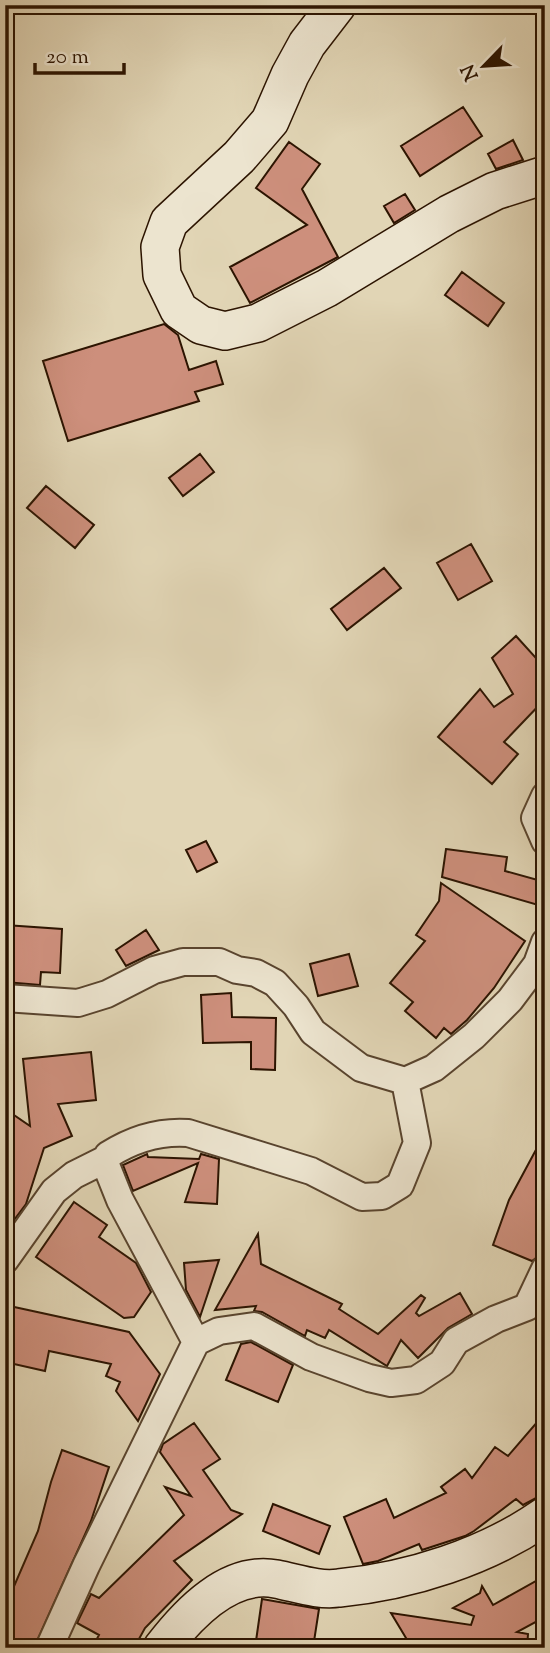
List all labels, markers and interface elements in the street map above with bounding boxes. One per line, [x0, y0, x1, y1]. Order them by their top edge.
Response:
scale bar [35, 32, 124, 76]
north arrow [448, 32, 518, 102]
text: 20 m [46, 43, 89, 73]
text: N [455, 60, 486, 85]

